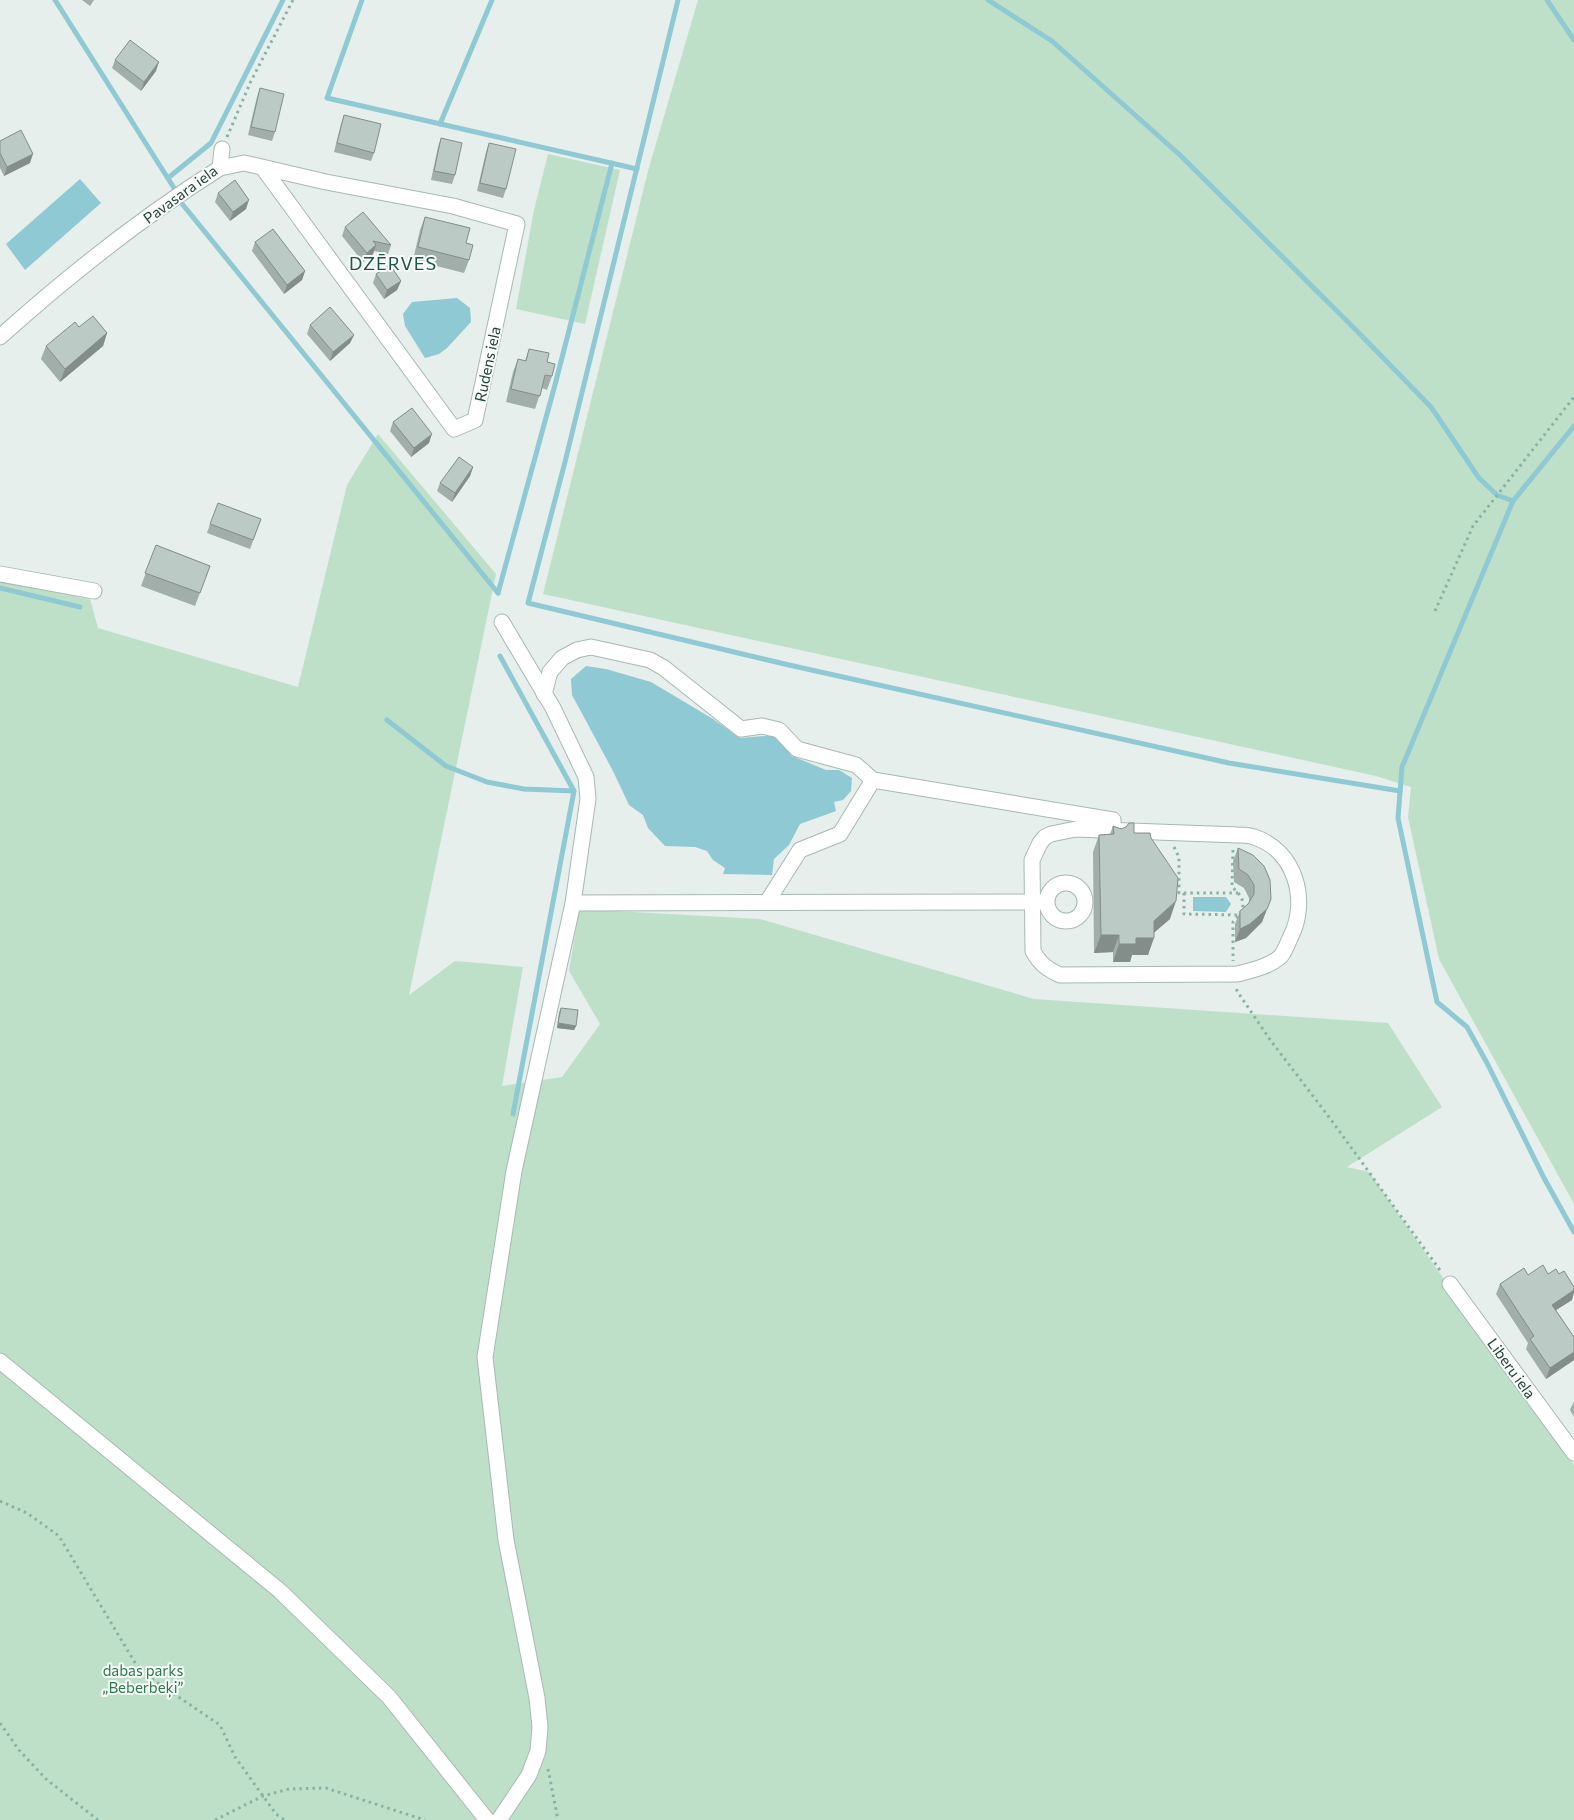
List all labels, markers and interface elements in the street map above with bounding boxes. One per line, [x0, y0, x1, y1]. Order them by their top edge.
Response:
street label: Pavasara iela [139, 161, 221, 227]
district label: DZĒRVES [349, 252, 437, 274]
street label: Rudens iela [470, 325, 504, 403]
street label: Liberu iela [1484, 1334, 1540, 1402]
park label: dabas parks „Beberbeķi” [102, 1661, 184, 1698]

